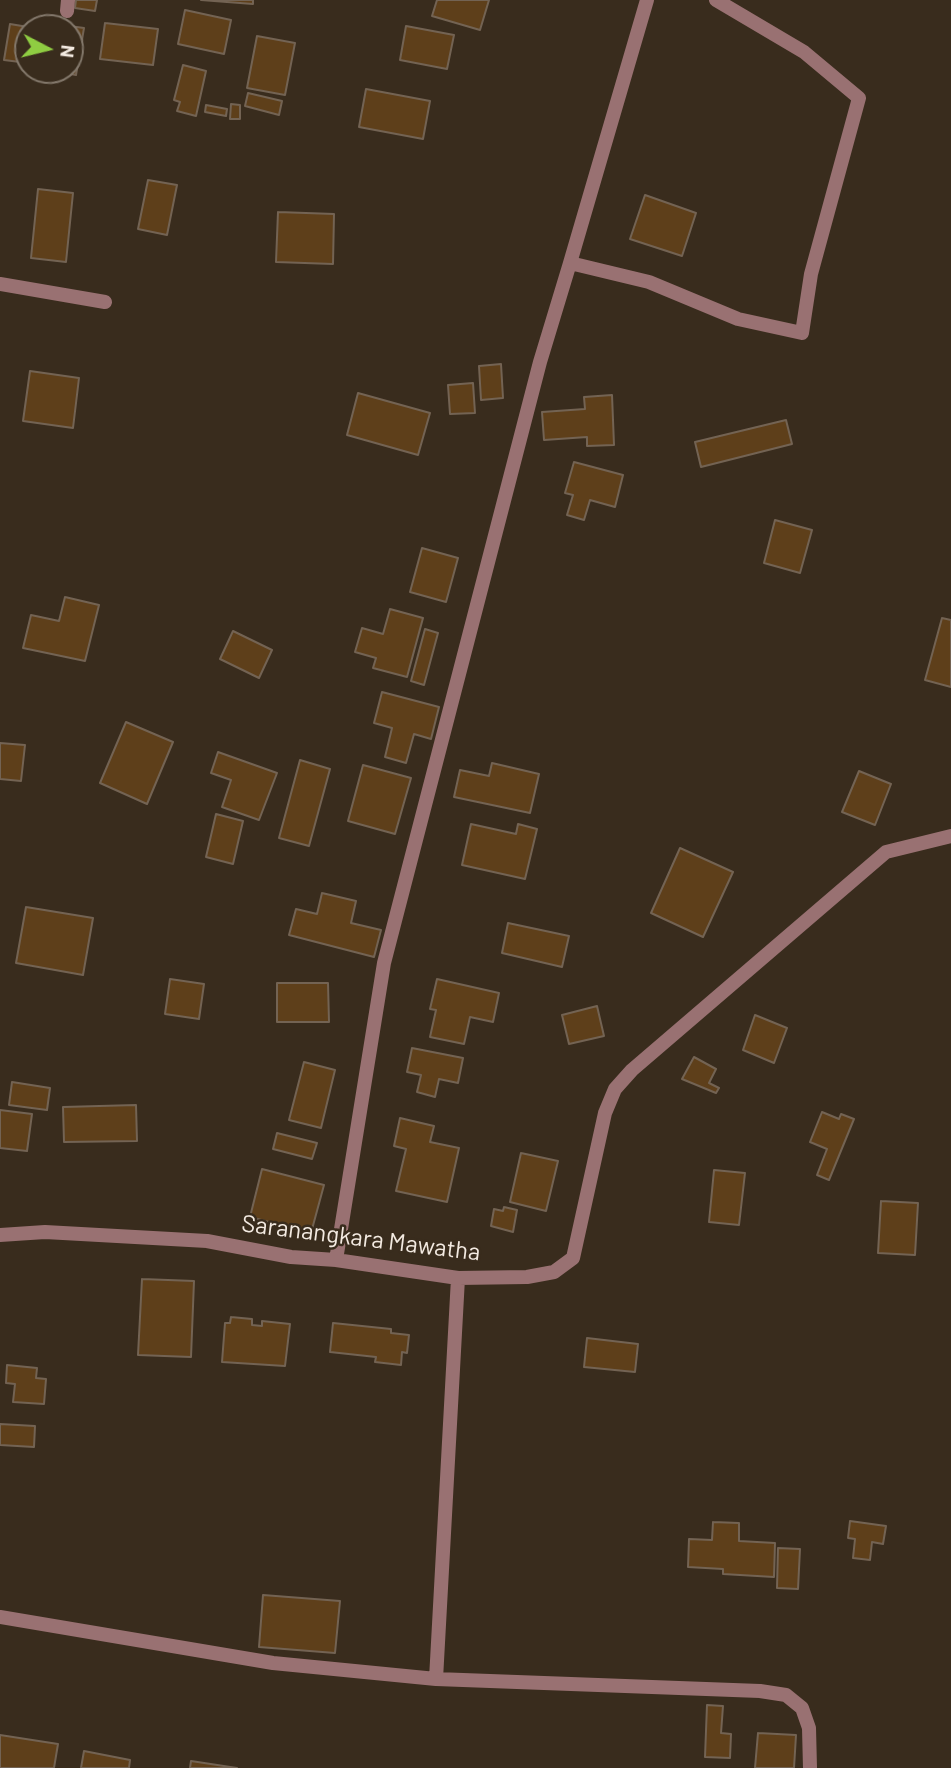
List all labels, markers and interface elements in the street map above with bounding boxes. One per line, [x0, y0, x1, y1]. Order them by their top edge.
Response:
north arrow [14, 14, 84, 84]
text: N [56, 44, 81, 59]
street label: Saranangkara Mawatha [240, 1209, 482, 1267]

